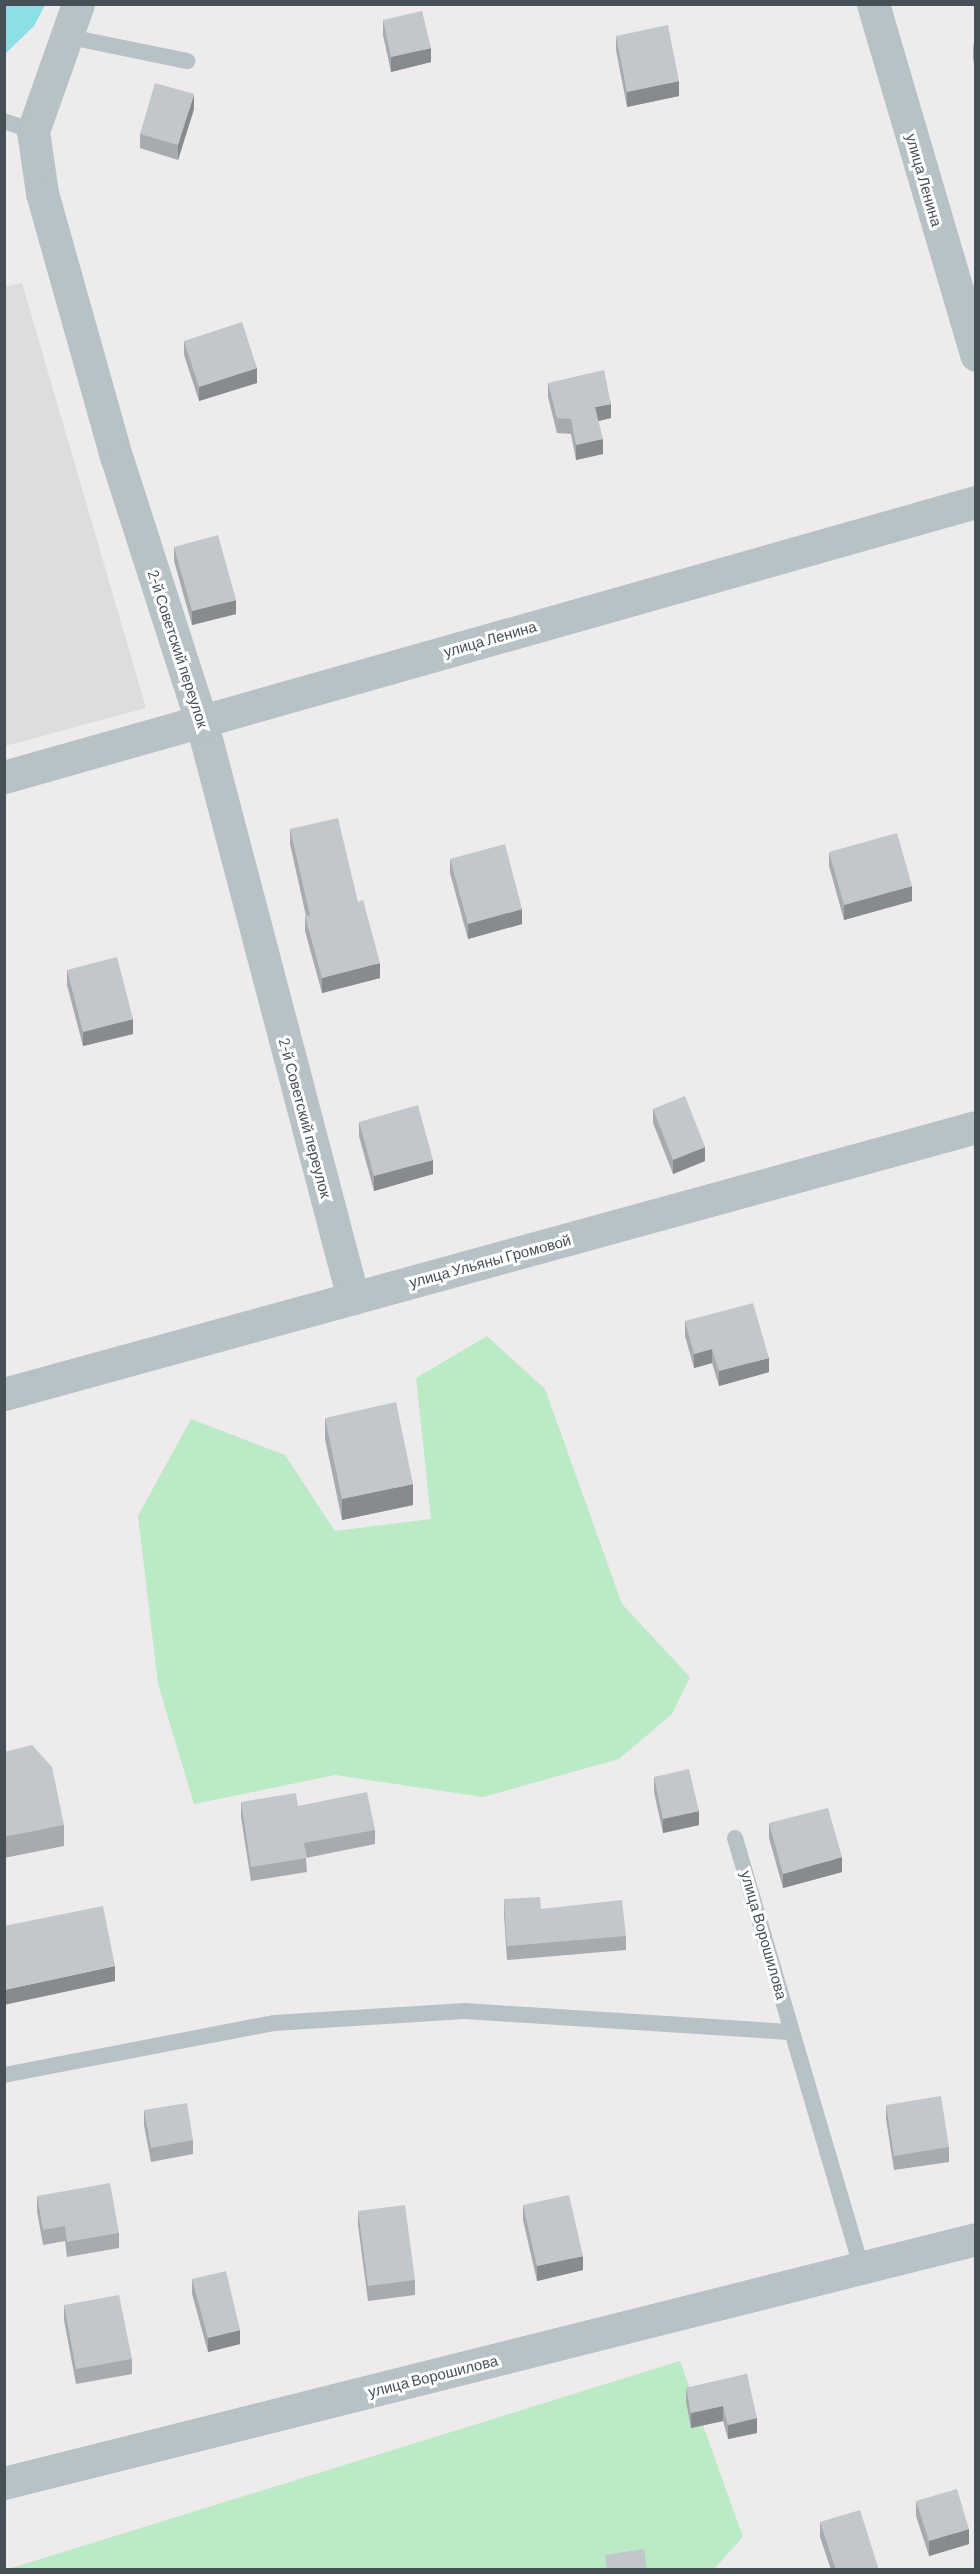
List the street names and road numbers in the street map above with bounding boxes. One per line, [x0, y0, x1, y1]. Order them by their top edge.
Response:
street label: улица Ленина [902, 132, 946, 228]
street label: 2-й Советский переулок [144, 568, 212, 730]
street label: улица Ленина [442, 617, 538, 661]
street label: 2-й Советский переулок [275, 1036, 335, 1200]
street label: улица Ульяны Громовой [407, 1231, 573, 1291]
street label: улица Ворошилова [737, 1869, 791, 2001]
street label: улица Ворошилова [366, 2351, 500, 2401]

